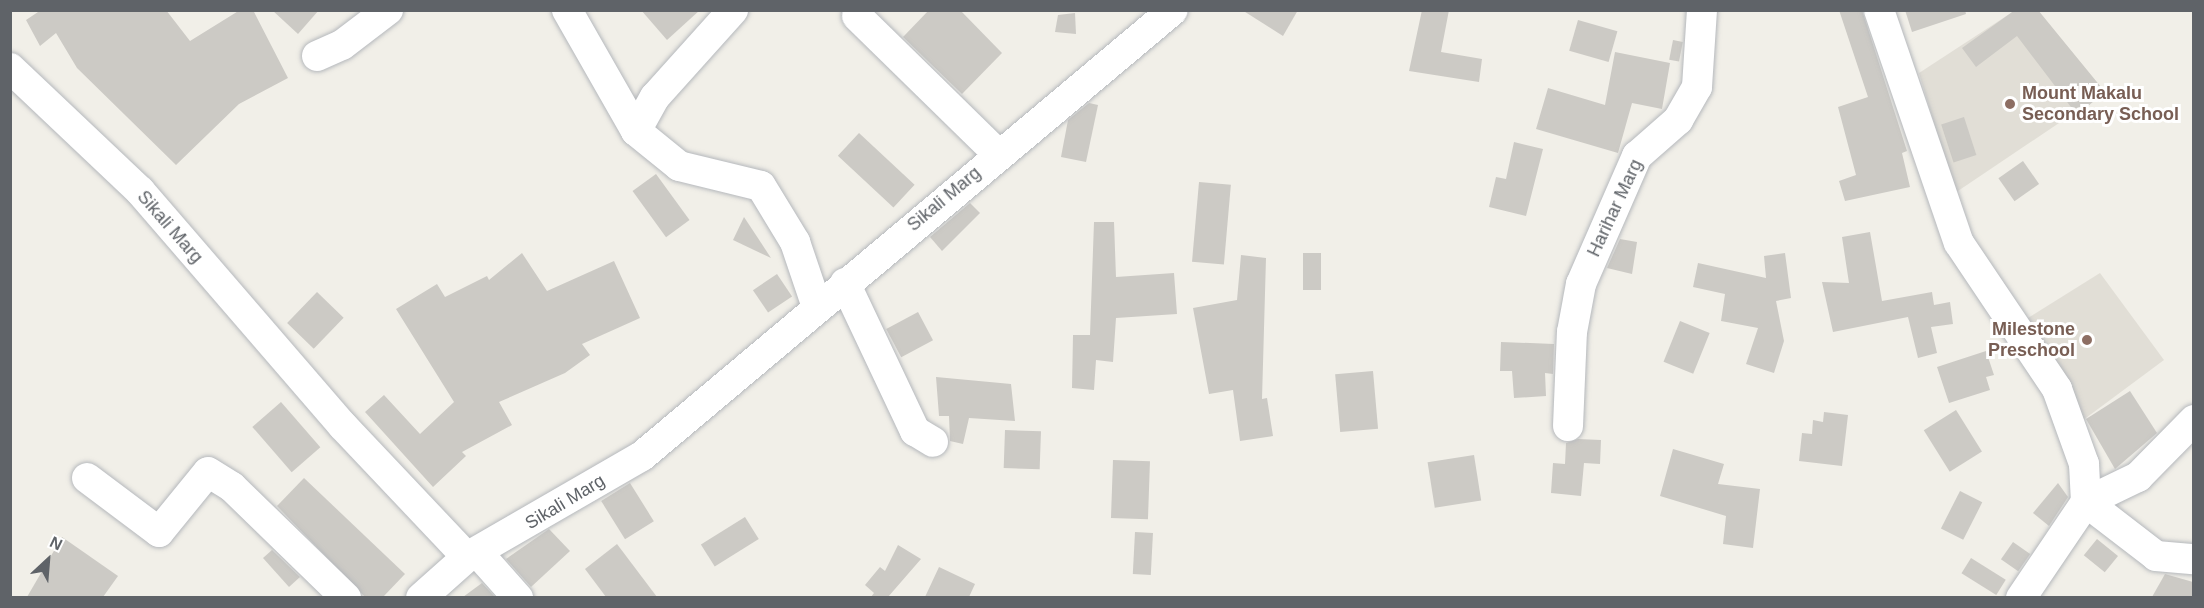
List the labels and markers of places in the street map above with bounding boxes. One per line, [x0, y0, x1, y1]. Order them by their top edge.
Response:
place label: Mount Makalu Secondary School [2022, 83, 2179, 125]
marker: Mount Makalu Secondary School [2003, 97, 2017, 111]
place label: Milestone Preschool [1988, 319, 2075, 362]
marker: Milestone Preschool [2080, 333, 2094, 347]

